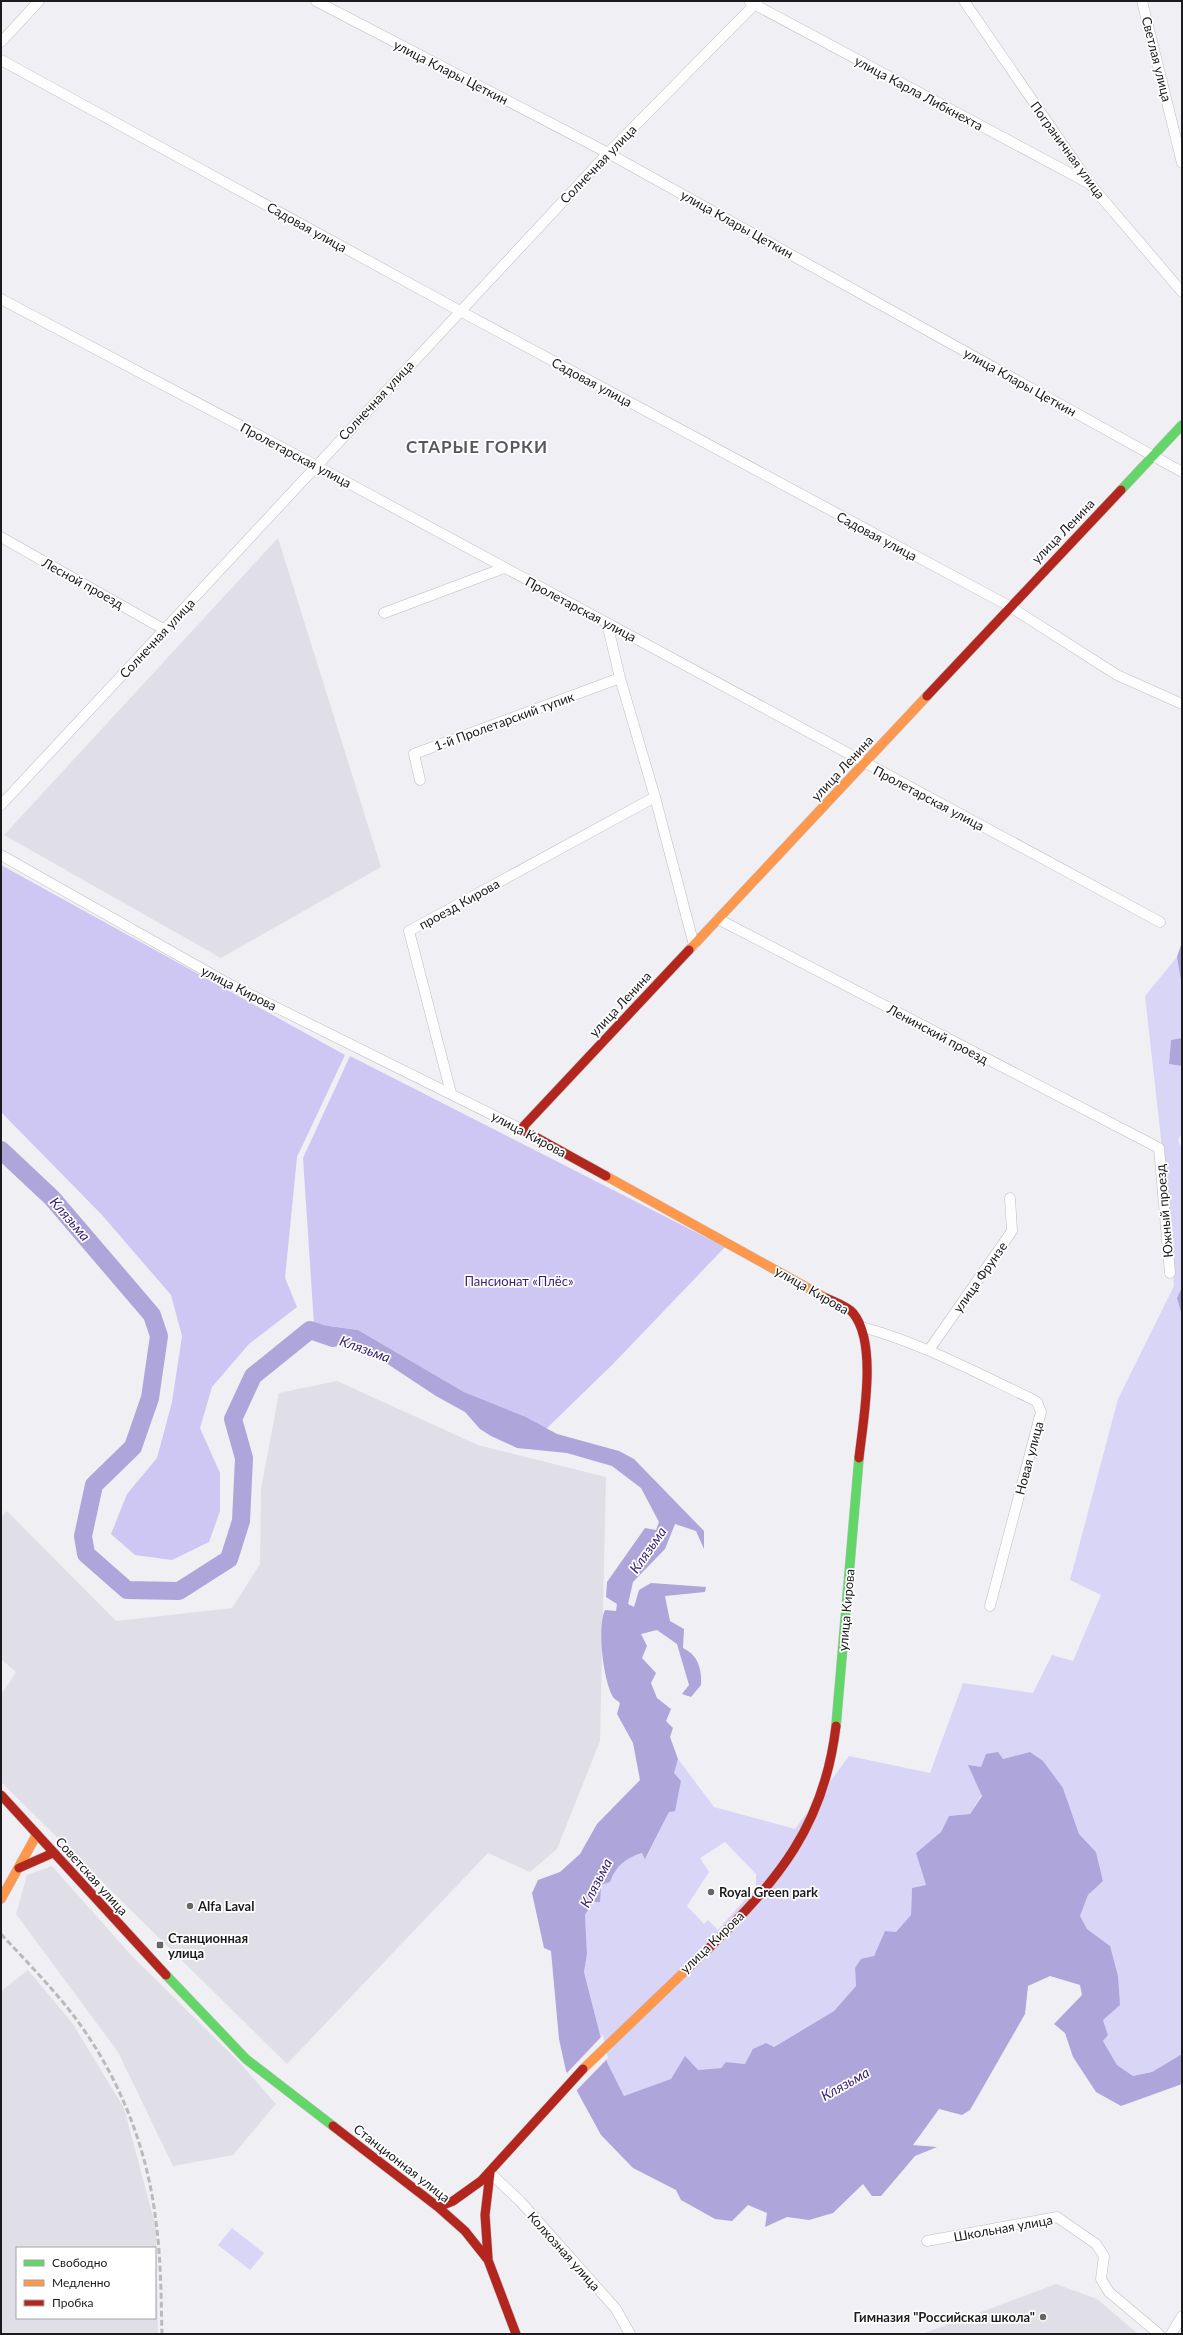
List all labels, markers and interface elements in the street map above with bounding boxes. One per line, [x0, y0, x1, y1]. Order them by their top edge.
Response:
street label: Светлая улица [1139, 15, 1175, 103]
street label: улица Клары Цеткин [391, 36, 511, 108]
street label: улица Карла Либкнехта [852, 52, 986, 134]
street label: Пограничная улица [1027, 98, 1109, 202]
street label: Солнечная улица [556, 121, 640, 207]
street label: улица Клары Цеткин [678, 186, 796, 262]
street label: Садовая улица [264, 199, 350, 255]
street label: улица Клары Цеткин [961, 344, 1079, 420]
street label: Садовая улица [549, 354, 635, 410]
street label: Солнечная улица [335, 357, 417, 443]
street label: Пролетарская улица [238, 419, 354, 491]
district label: СТАРЫЕ ГОРКИ [406, 436, 548, 457]
street label: улица Ленина [1028, 495, 1098, 567]
street label: Садовая улица [834, 508, 920, 564]
street label: Лесной проезд [39, 554, 126, 612]
street label: Пролетарская улица [523, 573, 639, 645]
street label: Солнечная улица [116, 595, 198, 681]
street label: 1-й Пролетарский тупик [432, 688, 576, 754]
street label: улица Ленина [808, 732, 876, 804]
street label: Пролетарская улица [871, 762, 987, 834]
street label: проезд Кирова [416, 875, 502, 933]
street label: улица Кирова [199, 962, 279, 1014]
street label: улица Ленина [586, 968, 654, 1040]
street label: Ленинский проезд [884, 1000, 991, 1067]
street label: улица Кирова [489, 1108, 569, 1160]
street label: Южный проезд [1152, 1164, 1176, 1258]
water label: Клязьма [47, 1193, 94, 1244]
street label: улица Фрунзе [950, 1238, 1010, 1315]
street label: улица Кирова [772, 1262, 852, 1318]
park label: Пансионат «Плёс» [464, 1273, 574, 1289]
water label: Клязьма [338, 1332, 393, 1366]
street label: Новая улица [1012, 1420, 1046, 1496]
water label: Клязьма [626, 1523, 670, 1576]
street label: улица Кирова [834, 1568, 858, 1652]
street label: Советская улица [53, 1833, 131, 1919]
water label: Клязьма [576, 1855, 615, 1910]
place label: Royal Green park [719, 1884, 818, 1900]
marker: Royal Green park [706, 1887, 716, 1897]
place label: Alfa Laval [197, 1898, 254, 1914]
marker: Alfa Laval [185, 1901, 195, 1911]
street label: улица Кирова [677, 1908, 747, 1976]
place label: Станционная улица [168, 1930, 248, 1961]
marker: Станционная улица [155, 1940, 165, 1950]
water label: Клязьма [818, 2063, 872, 2104]
street label: Станционная улица [351, 2120, 453, 2206]
street label: Колхозная улица [524, 2208, 604, 2294]
street label: Школьная улица [952, 2211, 1054, 2245]
legend [16, 2247, 156, 2319]
text: Свободно [52, 2255, 108, 2270]
text: Медленно [52, 2275, 111, 2290]
text: Пробка [52, 2295, 93, 2310]
place label: Гимназия "Российская школа" [854, 2309, 1035, 2325]
marker: Гимназия "Российская школа" [1038, 2312, 1048, 2322]

